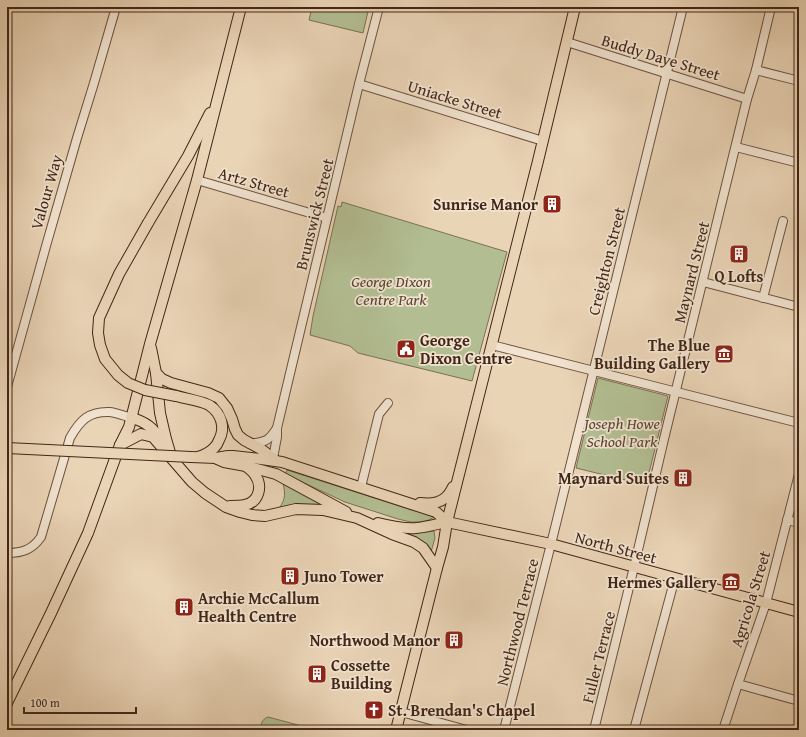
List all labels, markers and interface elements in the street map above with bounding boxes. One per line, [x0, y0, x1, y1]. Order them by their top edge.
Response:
street label: Buddy Daye Street [599, 28, 724, 87]
street label: Uniacke Street [405, 73, 506, 125]
street label: Valour Way [24, 152, 68, 232]
street label: Brunswick Street [289, 155, 340, 272]
street label: Artz Street [216, 160, 293, 204]
place label: Sunrise Manor [433, 192, 539, 216]
building icon: Sunrise Manor [541, 193, 563, 215]
street label: Creighton Street [581, 204, 631, 318]
street label: Maynard Street [667, 218, 715, 325]
building icon: Q Lofts [728, 243, 750, 265]
place label: Q Lofts [715, 264, 764, 288]
park label: George Dixon Centre Park [351, 269, 431, 311]
place label: George Dixon Centre [420, 328, 513, 370]
place label: The Blue Building Gallery [594, 333, 711, 375]
public building icon: George Dixon Centre [395, 338, 417, 360]
museum icon: The Blue Building Gallery [713, 343, 735, 365]
park label: Joseph Howe School Park [581, 411, 661, 453]
place label: Maynard Suites [558, 466, 669, 490]
building icon: Maynard Suites [672, 467, 694, 489]
street label: North Street [572, 525, 660, 570]
street label: Agricola Street [724, 547, 776, 650]
street label: Northwood Terrace [490, 556, 544, 688]
place label: Juno Tower [301, 564, 384, 588]
building icon: Juno Tower [279, 565, 301, 587]
place label: Hermes Gallery [607, 570, 718, 594]
museum icon: Hermes Gallery [720, 571, 742, 593]
place label: Archie McCallum Health Centre [198, 586, 320, 628]
building icon: Archie McCallum Health Centre [173, 596, 195, 618]
street label: Fuller Terrace [575, 608, 621, 706]
place label: Northwood Manor [310, 628, 441, 652]
building icon: Northwood Manor [443, 629, 465, 651]
place label: Cossette Building [331, 653, 393, 695]
building icon: Cossette Building [306, 663, 328, 685]
scale bar [24, 689, 136, 715]
text: 100 m [30, 694, 60, 711]
place label: St. Brendan's Chapel [388, 698, 535, 722]
church icon: St. Brendan's Chapel [363, 699, 385, 721]

